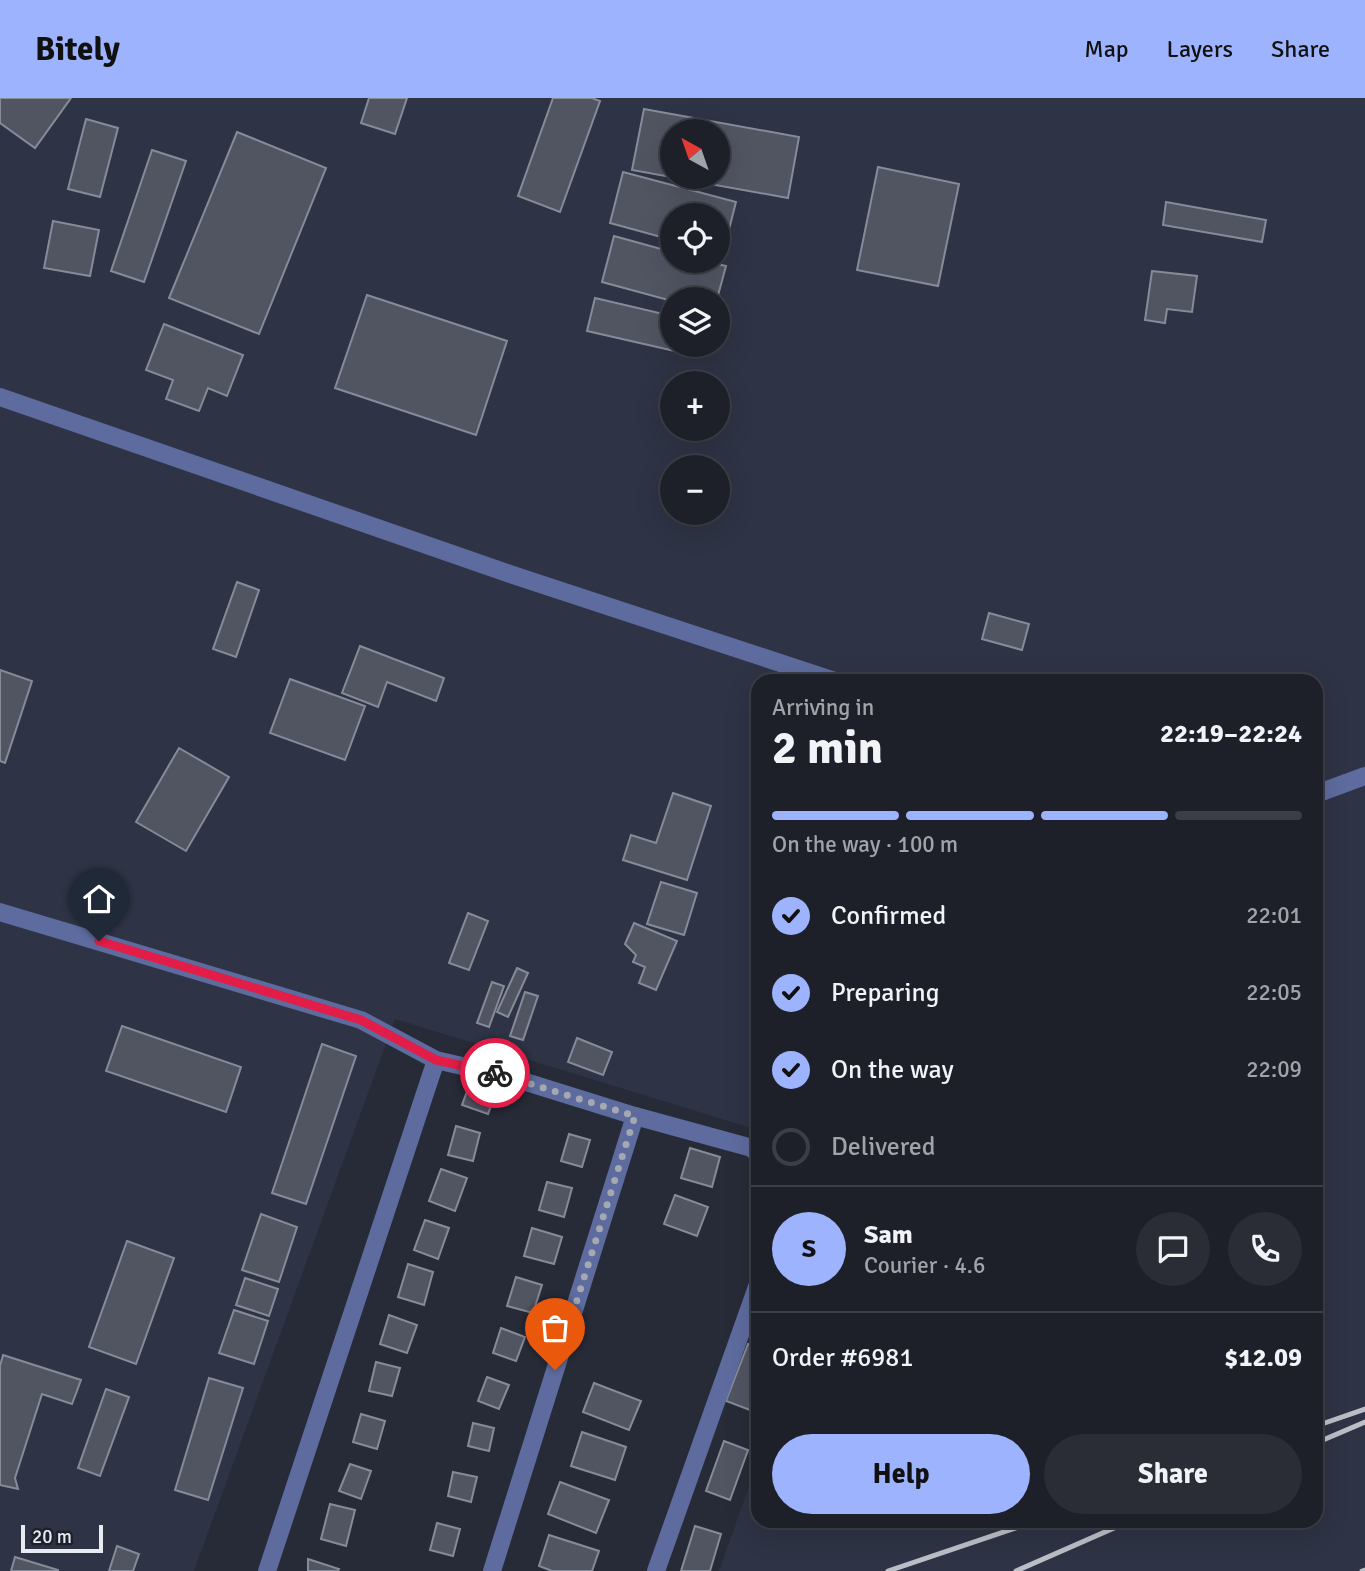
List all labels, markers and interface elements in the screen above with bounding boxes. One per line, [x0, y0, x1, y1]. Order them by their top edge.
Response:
text: Bitely [35, 29, 120, 70]
text: Map [1084, 34, 1129, 64]
text: Layers [1167, 34, 1233, 64]
text: Share [1271, 34, 1330, 64]
north arrow [660, 119, 730, 189]
map controls [660, 119, 730, 525]
button: locate [660, 203, 730, 273]
button: layers [660, 287, 730, 357]
button: + [660, 371, 730, 441]
button: − [660, 455, 730, 525]
text: Arriving in [772, 693, 874, 722]
text: 22:19–22:24 [1160, 718, 1302, 750]
text: 2 min [772, 720, 883, 776]
text: On the way · 100 m [772, 830, 958, 859]
pin [69, 869, 129, 941]
icon: home [80, 880, 118, 918]
icon: check [772, 897, 810, 935]
text: Confirmed [831, 900, 946, 932]
text: 22:01 [1246, 901, 1302, 930]
icon: check [772, 974, 810, 1012]
text: Preparing [831, 977, 939, 1009]
text: 22:05 [1246, 978, 1302, 1007]
courier [460, 1038, 530, 1108]
icon: check [772, 1051, 810, 1089]
icon: bike [476, 1054, 514, 1092]
text: On the way [831, 1054, 954, 1086]
text: 22:09 [1246, 1055, 1302, 1084]
text: Delivered [831, 1131, 936, 1163]
button: chat [1136, 1212, 1210, 1286]
button: phone [1228, 1212, 1302, 1286]
text: Sam [864, 1219, 913, 1251]
text: S [802, 1233, 816, 1265]
text: Courier · 4.6 [864, 1251, 985, 1280]
pin [525, 1298, 585, 1370]
icon: bag [536, 1309, 574, 1347]
text: Order #6981 [772, 1342, 913, 1374]
text: $12.09 [1224, 1342, 1302, 1374]
button: Help [772, 1434, 1030, 1514]
button: Share [1044, 1434, 1302, 1514]
scale bar [21, 1522, 103, 1554]
text: 20 m [32, 1525, 72, 1549]

